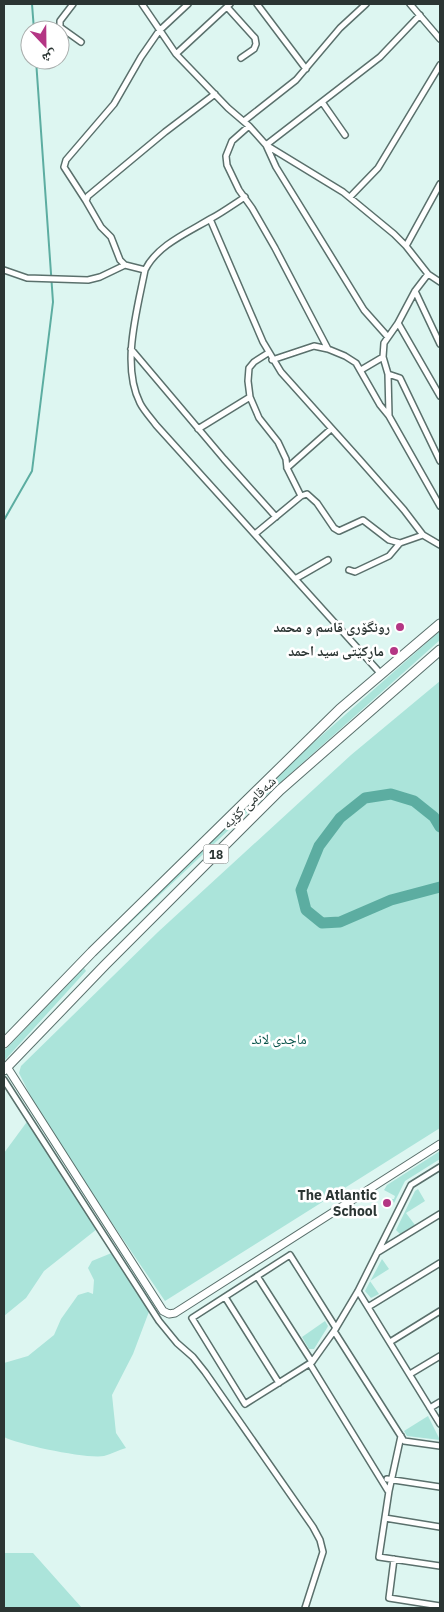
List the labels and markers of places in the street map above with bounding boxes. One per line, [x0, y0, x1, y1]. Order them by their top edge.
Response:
place label: رونگۆری قاسم و محمد [274, 618, 390, 637]
marker: رونگۆری قاسم و محمد [394, 621, 406, 633]
place label: ماڕکێتی سید احمد [288, 642, 384, 663]
marker: ماڕکێتی سید احمد [388, 645, 400, 657]
place label: The Atlantic School [297, 1186, 377, 1220]
marker: The Atlantic School [381, 1197, 393, 1209]

